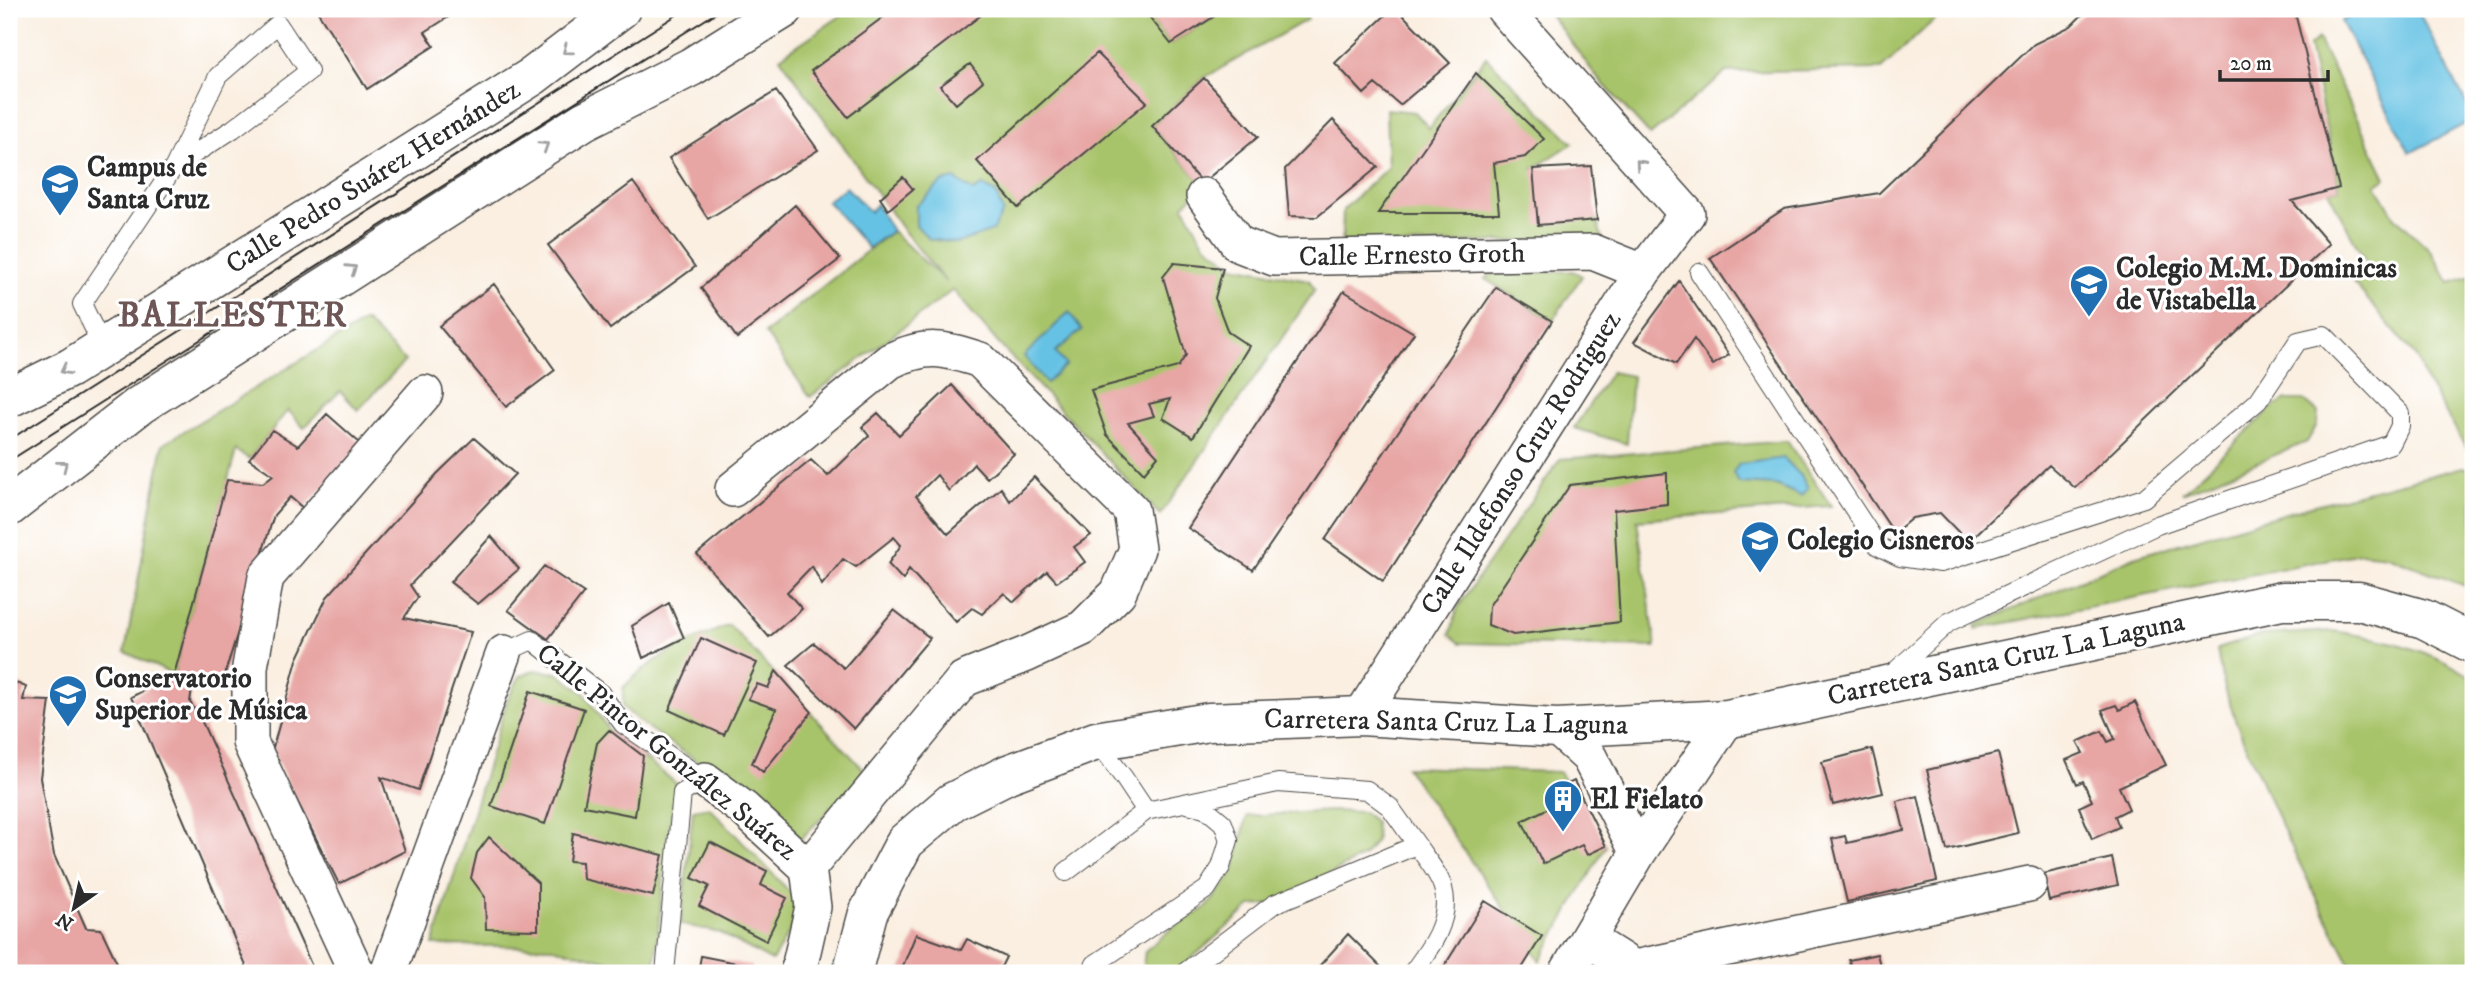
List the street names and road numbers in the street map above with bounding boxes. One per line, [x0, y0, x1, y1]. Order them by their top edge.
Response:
street label: Calle Pedro Suárez Hernández [219, 72, 527, 282]
street label: Calle Ernesto Groth [1299, 236, 1526, 274]
street label: Calle Ildefonso Cruz Rodriguez [1413, 305, 1629, 621]
street label: Carretera Santa Cruz La Laguna [1824, 604, 2188, 714]
street label: Calle Pintor González Suárez [529, 636, 805, 868]
street label: Carretera Santa Cruz La Laguna [1264, 701, 1628, 743]

